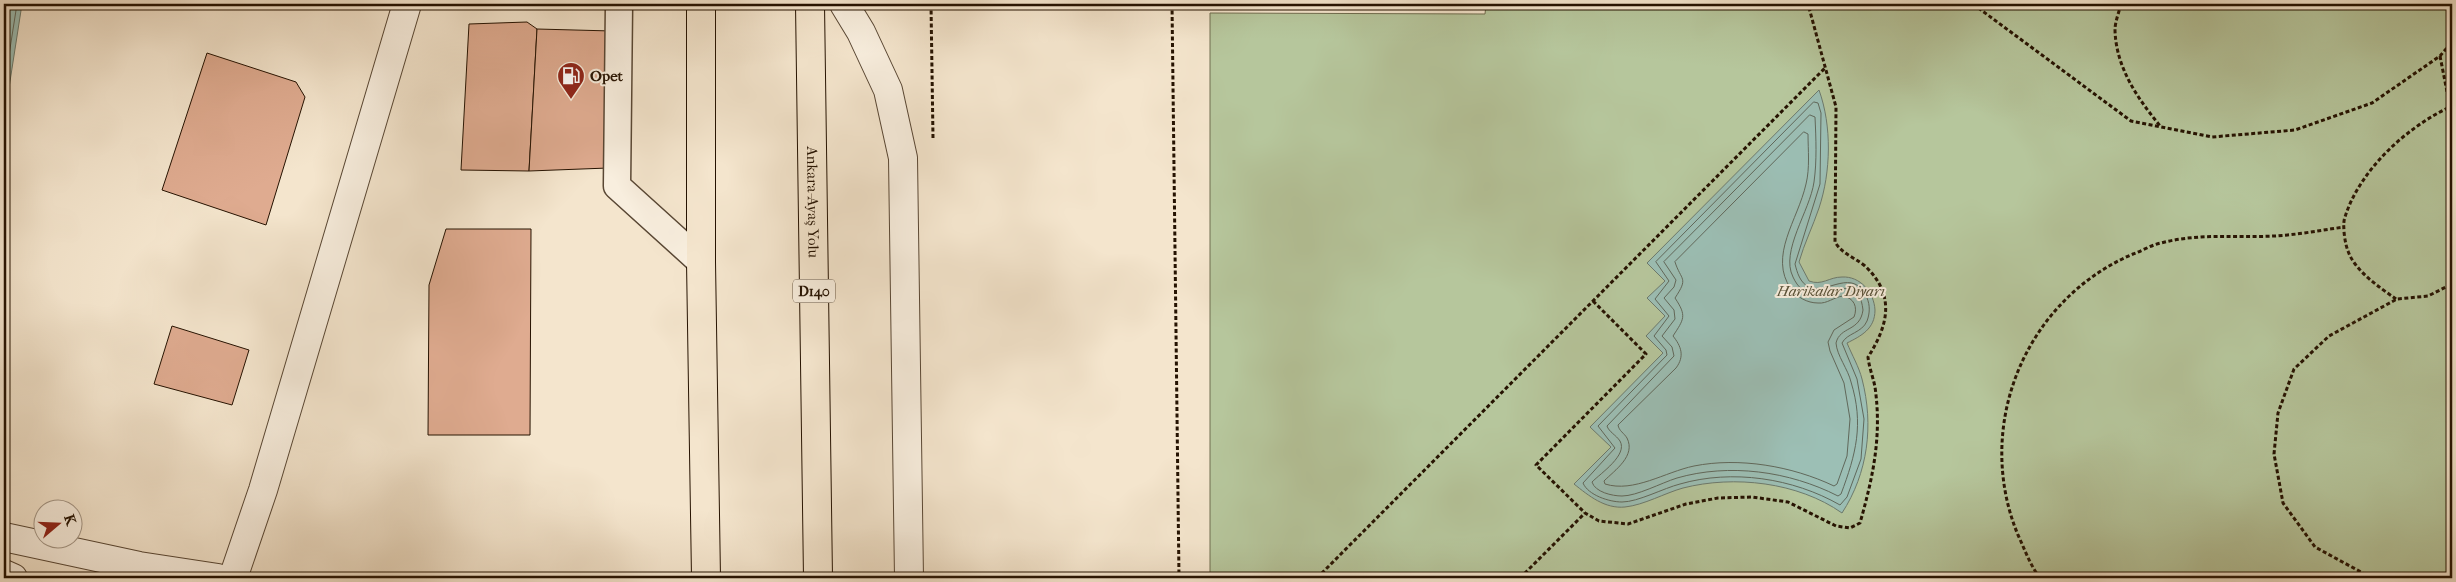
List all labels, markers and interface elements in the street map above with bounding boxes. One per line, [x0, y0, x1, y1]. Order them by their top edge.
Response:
fuel station icon: Opet [556, 61, 586, 100]
place label: Opet [590, 67, 624, 85]
street label: Ankara-Ayaş Yolu [803, 145, 823, 259]
road number: D140 [793, 280, 835, 302]
park label: Harikalar Diyarı [1776, 282, 1885, 300]
north arrow [32, 500, 82, 550]
text: K [60, 512, 80, 528]

